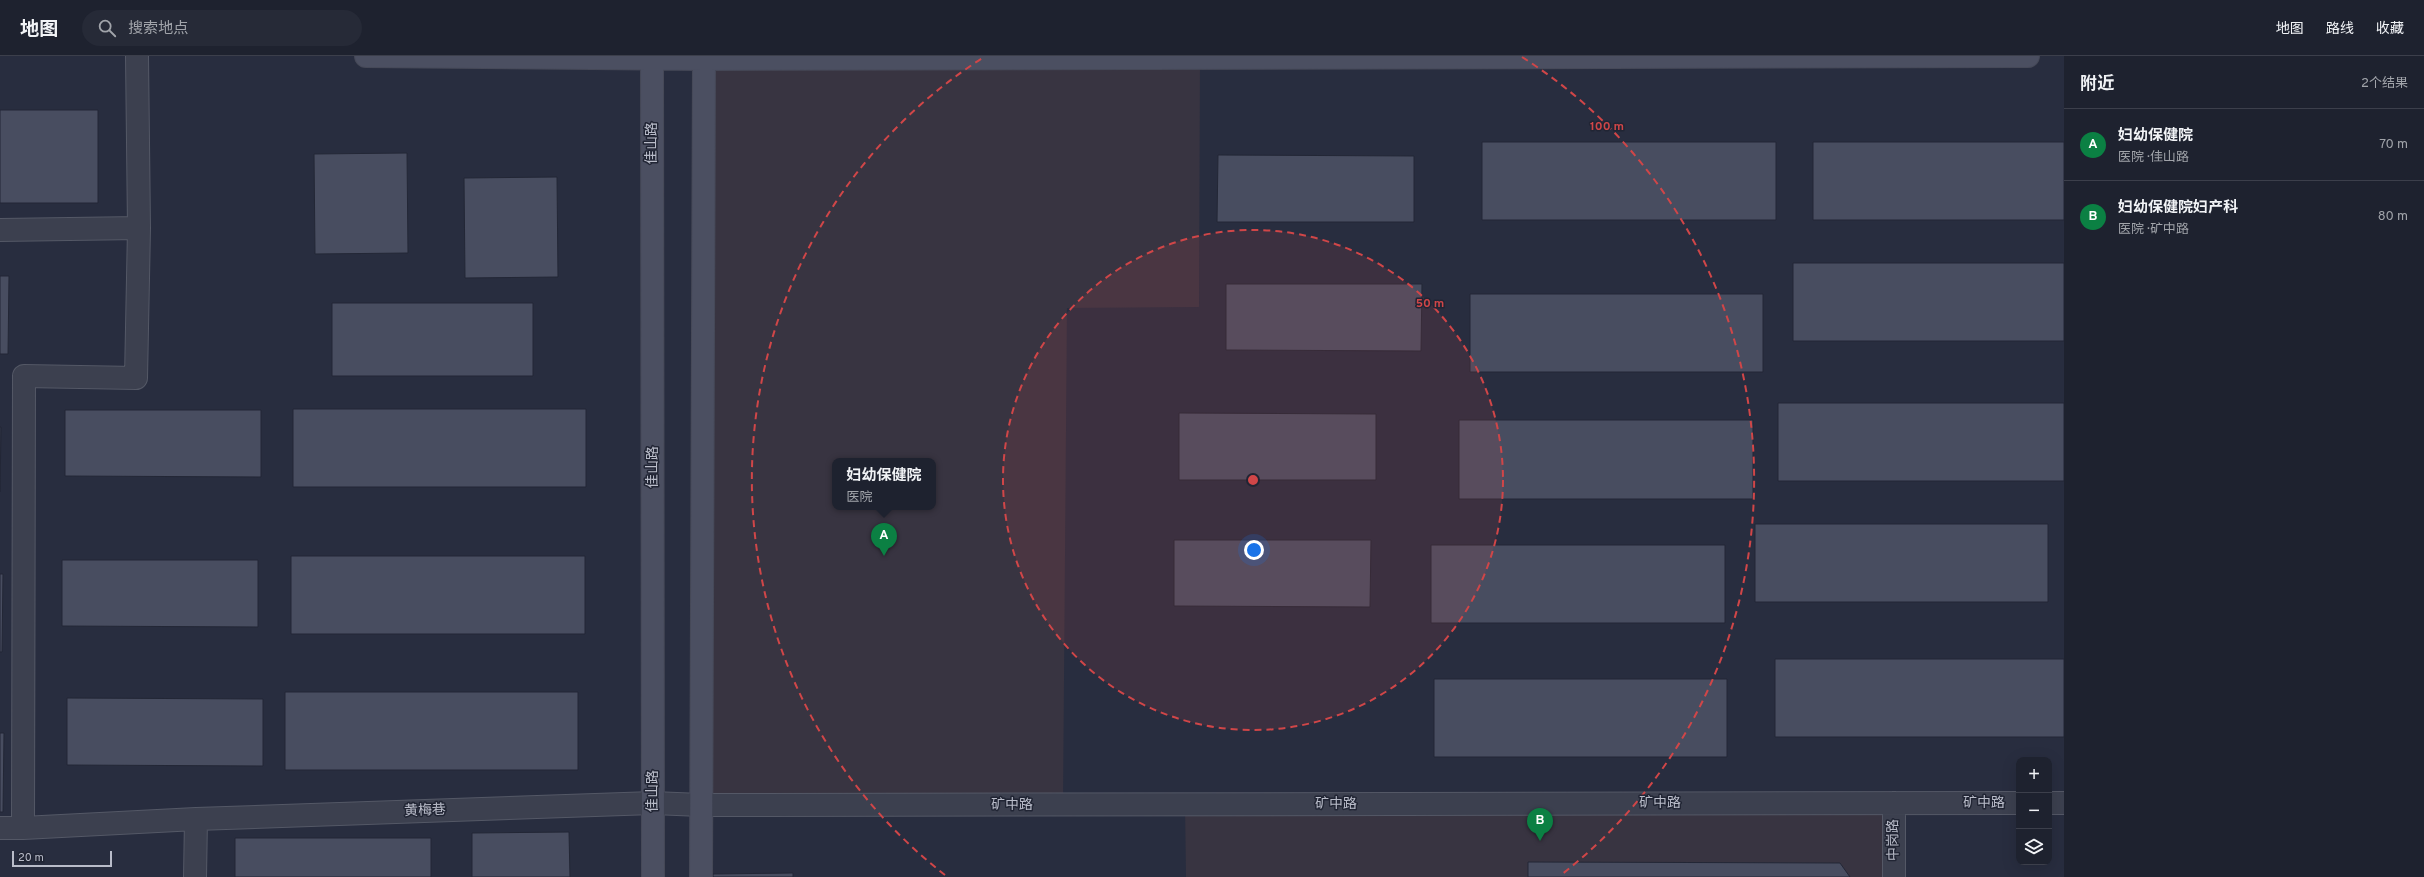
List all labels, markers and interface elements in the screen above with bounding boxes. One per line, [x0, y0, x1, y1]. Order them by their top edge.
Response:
search box [82, 10, 362, 46]
icon: search [96, 17, 118, 39]
text: 地图 [20, 18, 58, 42]
text: 搜索地点 [128, 20, 188, 39]
text: 地图 [2276, 21, 2304, 38]
text: 路线 [2326, 21, 2354, 38]
text: 收藏 [2376, 21, 2404, 38]
text: 附近 [2080, 74, 2114, 96]
text: 2个结果 [2361, 76, 2408, 92]
text: 100 m [1590, 119, 1624, 135]
street label: 佳山路 [644, 122, 661, 164]
text: 妇幼保健院 [2118, 127, 2193, 146]
text: A [2088, 137, 2098, 153]
text: 70 m [2379, 137, 2408, 153]
text: 医院 · 佳山路 [2118, 150, 2189, 166]
text: 妇幼保健院妇产科 [2118, 199, 2238, 218]
text: B [2089, 209, 2097, 225]
text: 80 m [2378, 209, 2408, 225]
text: 医院 · 矿中路 [2118, 222, 2189, 238]
text: 50 m [1416, 296, 1444, 312]
street label: 佳山路 [645, 446, 662, 488]
popup [832, 458, 936, 510]
text: 妇幼保健院 [846, 467, 922, 486]
centre of rings [1246, 473, 1260, 487]
text: 医院 [846, 490, 873, 506]
pin: A [871, 523, 897, 556]
your location [1244, 540, 1264, 560]
map controls [2016, 757, 2052, 865]
button: + [2016, 757, 2052, 793]
street label: 佳山路 [645, 770, 662, 812]
button: − [2016, 793, 2052, 829]
street label: 矿中路 [1639, 795, 1681, 812]
street label: 矿中路 [1963, 795, 2005, 812]
street label: 矿中路 [1315, 796, 1357, 813]
street label: 矿中路 [991, 797, 1033, 814]
street label: 黄梅巷 [404, 802, 446, 820]
pin: B [1527, 808, 1553, 841]
street label: 中岗路 [1885, 819, 1903, 861]
button: layers [2016, 829, 2052, 865]
scale bar [12, 849, 112, 868]
text: 20 m [18, 851, 44, 865]

